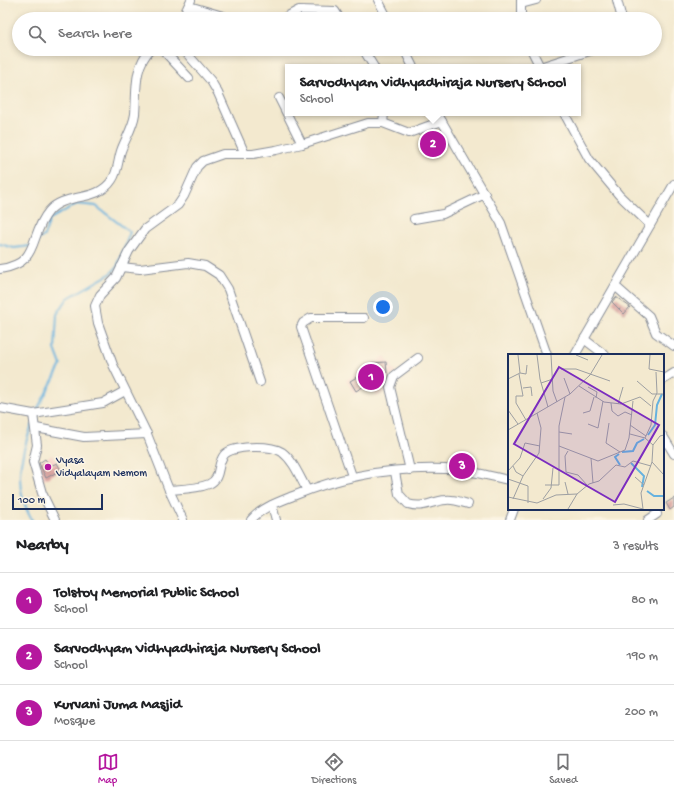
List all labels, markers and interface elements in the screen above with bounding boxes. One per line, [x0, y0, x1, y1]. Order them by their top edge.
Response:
search box [12, 12, 662, 56]
icon: search [26, 23, 48, 45]
text: Search here [58, 25, 132, 43]
popup [285, 64, 581, 116]
text: Sarvodhyam Vidhyadhiraja Nursery School [300, 74, 566, 92]
text: School [300, 92, 334, 107]
pin: 2 [420, 129, 446, 159]
your location [373, 297, 393, 317]
inset map [508, 354, 664, 510]
pin: 1 [358, 362, 384, 392]
pin: 3 [449, 451, 475, 481]
place label: Vyasa Vidyalayam Nemom [55, 455, 147, 480]
marker: Vyasa Vidyalayam Nemom [43, 462, 53, 472]
scale bar [12, 492, 103, 511]
text: 100 m [18, 495, 45, 507]
text: Nearby [16, 536, 69, 556]
text: 3 results [613, 539, 658, 554]
text: Tolstoy Memorial Public School [54, 584, 239, 602]
text: 1 [26, 593, 32, 608]
text: 80 m [631, 593, 658, 608]
text: School [54, 602, 88, 617]
text: Sarvodhyam Vidhyadhiraja Nursery School [54, 640, 321, 658]
text: 2 [26, 649, 32, 664]
text: 190 m [627, 649, 658, 664]
text: School [54, 658, 88, 673]
text: Kurvani Juma Masjid [54, 696, 182, 714]
text: 3 [26, 705, 32, 720]
text: 200 m [625, 705, 658, 720]
text: Mosque [54, 714, 95, 729]
tab: Map [97, 751, 119, 787]
tab: Directions [312, 751, 356, 787]
tab: Saved [549, 751, 577, 787]

